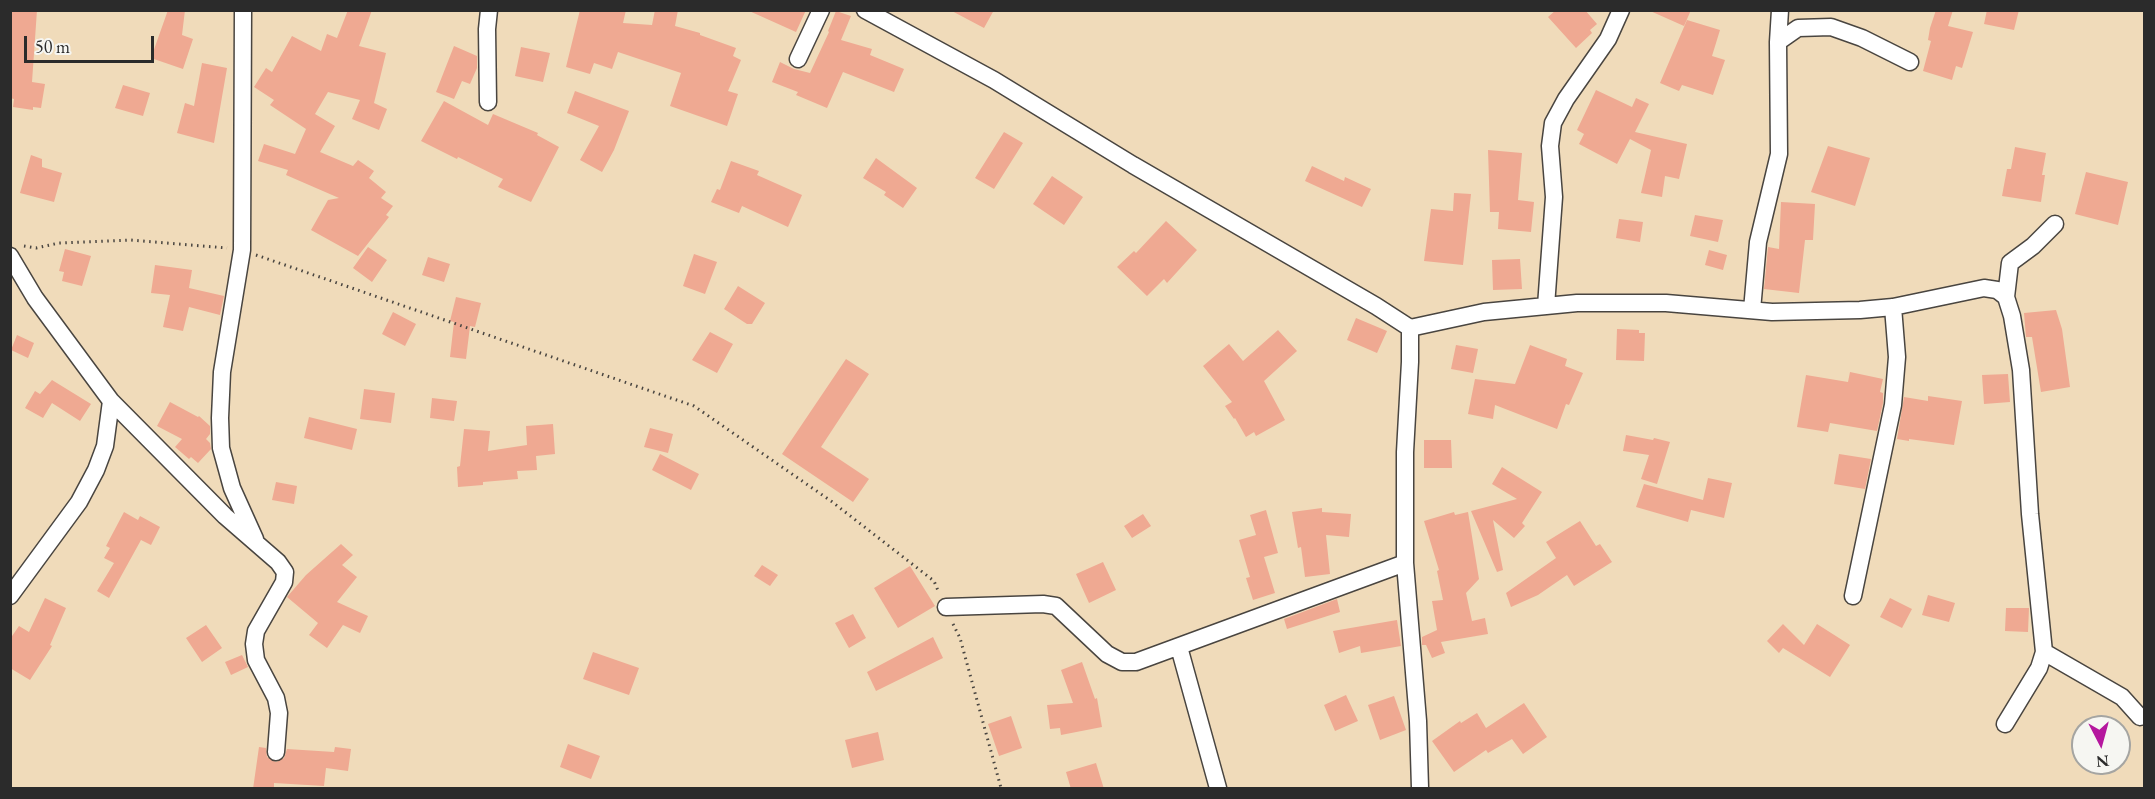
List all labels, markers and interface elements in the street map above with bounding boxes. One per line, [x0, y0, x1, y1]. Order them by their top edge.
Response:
scale bar [27, 24, 158, 62]
text: 50 m [35, 35, 70, 58]
north arrow [2071, 715, 2131, 775]
text: N [2095, 750, 2110, 773]

